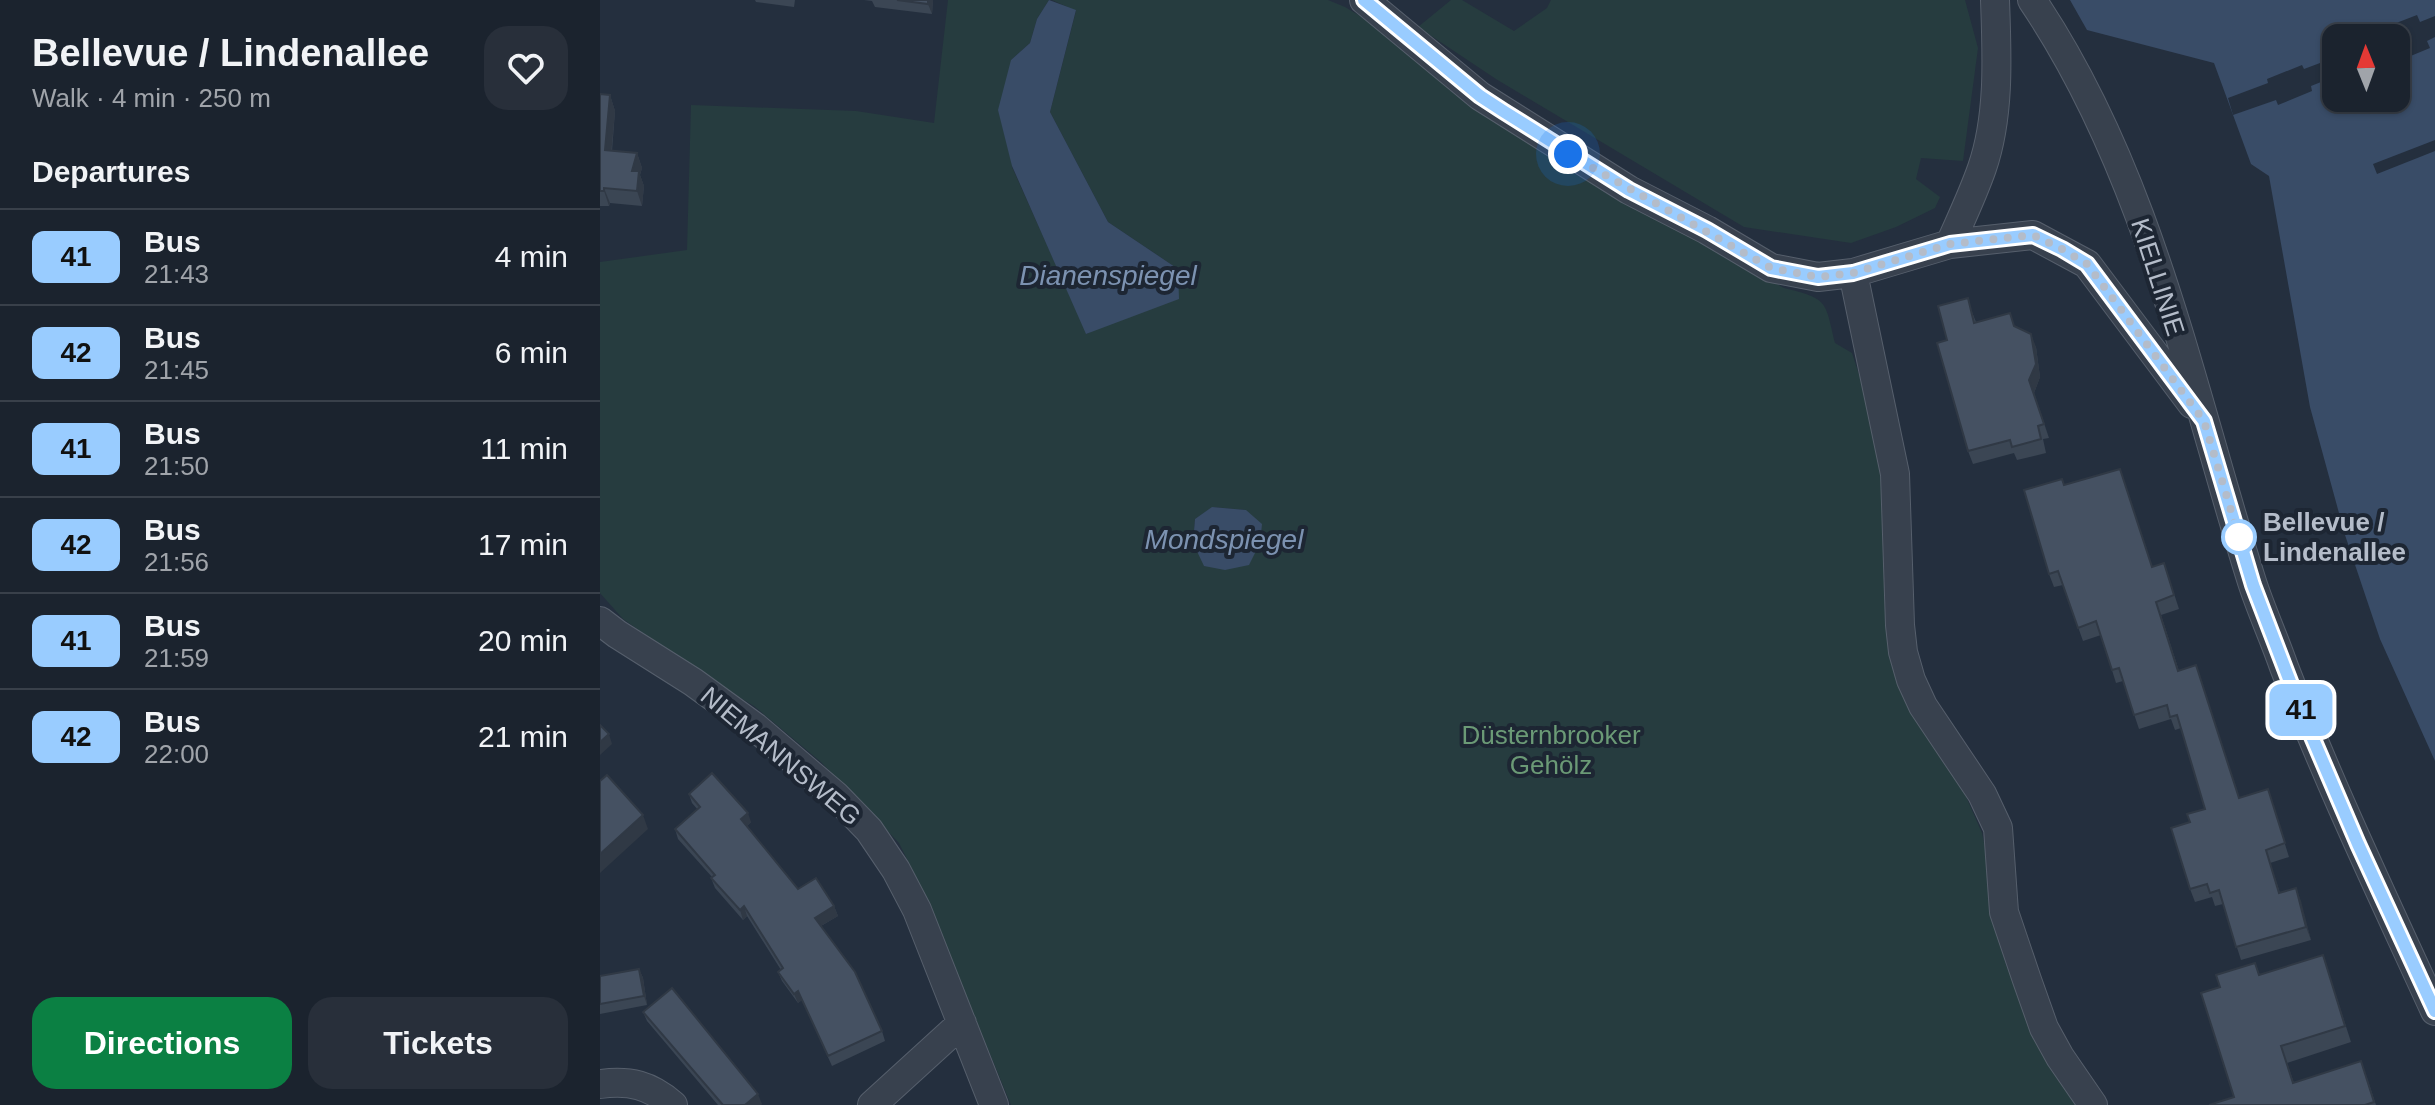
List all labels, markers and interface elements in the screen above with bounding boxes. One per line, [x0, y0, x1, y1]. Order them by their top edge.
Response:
north arrow [2322, 24, 2410, 112]
map controls [2322, 24, 2410, 112]
button: heart [484, 26, 568, 110]
text: Bellevue / Lindenallee [32, 32, 429, 74]
text: Walk · 4 min · 250 m [32, 83, 271, 113]
your location [1548, 134, 1588, 174]
text: Departures [32, 155, 190, 188]
street label: KIELLINIE [2125, 215, 2191, 339]
text: Bus [144, 225, 201, 258]
text: 4 min [495, 240, 568, 273]
text: 41 [60, 241, 92, 272]
text: 21:43 [144, 259, 209, 289]
water label: Dianenspiegel [1019, 260, 1198, 291]
text: Bus [144, 321, 201, 354]
text: 6 min [495, 336, 568, 369]
text: 42 [60, 337, 92, 368]
text: 21:45 [144, 355, 209, 385]
text: Bus [144, 417, 201, 450]
text: 11 min [480, 432, 568, 465]
text: 41 [60, 433, 92, 464]
text: 21:50 [144, 451, 209, 481]
place label: Bellevue / Lindenallee [2263, 507, 2406, 567]
text: Bus [144, 513, 201, 546]
marker: Bellevue / Lindenallee [2222, 520, 2256, 554]
water label: Mondspiegel [1145, 524, 1304, 555]
text: 17 min [478, 528, 568, 561]
text: 42 [60, 529, 92, 560]
text: 21:56 [144, 547, 209, 577]
text: Bus [144, 609, 201, 642]
text: 20 min [478, 624, 568, 657]
text: 41 [60, 625, 92, 656]
text: 21:59 [144, 643, 209, 673]
street label: NIEMANNSWEG [695, 680, 867, 832]
line badge: 41 [2265, 684, 2337, 736]
text: 41 [2285, 694, 2317, 725]
text: Bus [144, 705, 201, 738]
text: 21 min [478, 720, 568, 753]
park label: Düsternbrooker Gehölz [1461, 720, 1641, 780]
text: 42 [60, 721, 92, 752]
text: 22:00 [144, 739, 209, 769]
button: Directions [32, 997, 292, 1089]
button: Tickets [308, 997, 568, 1089]

